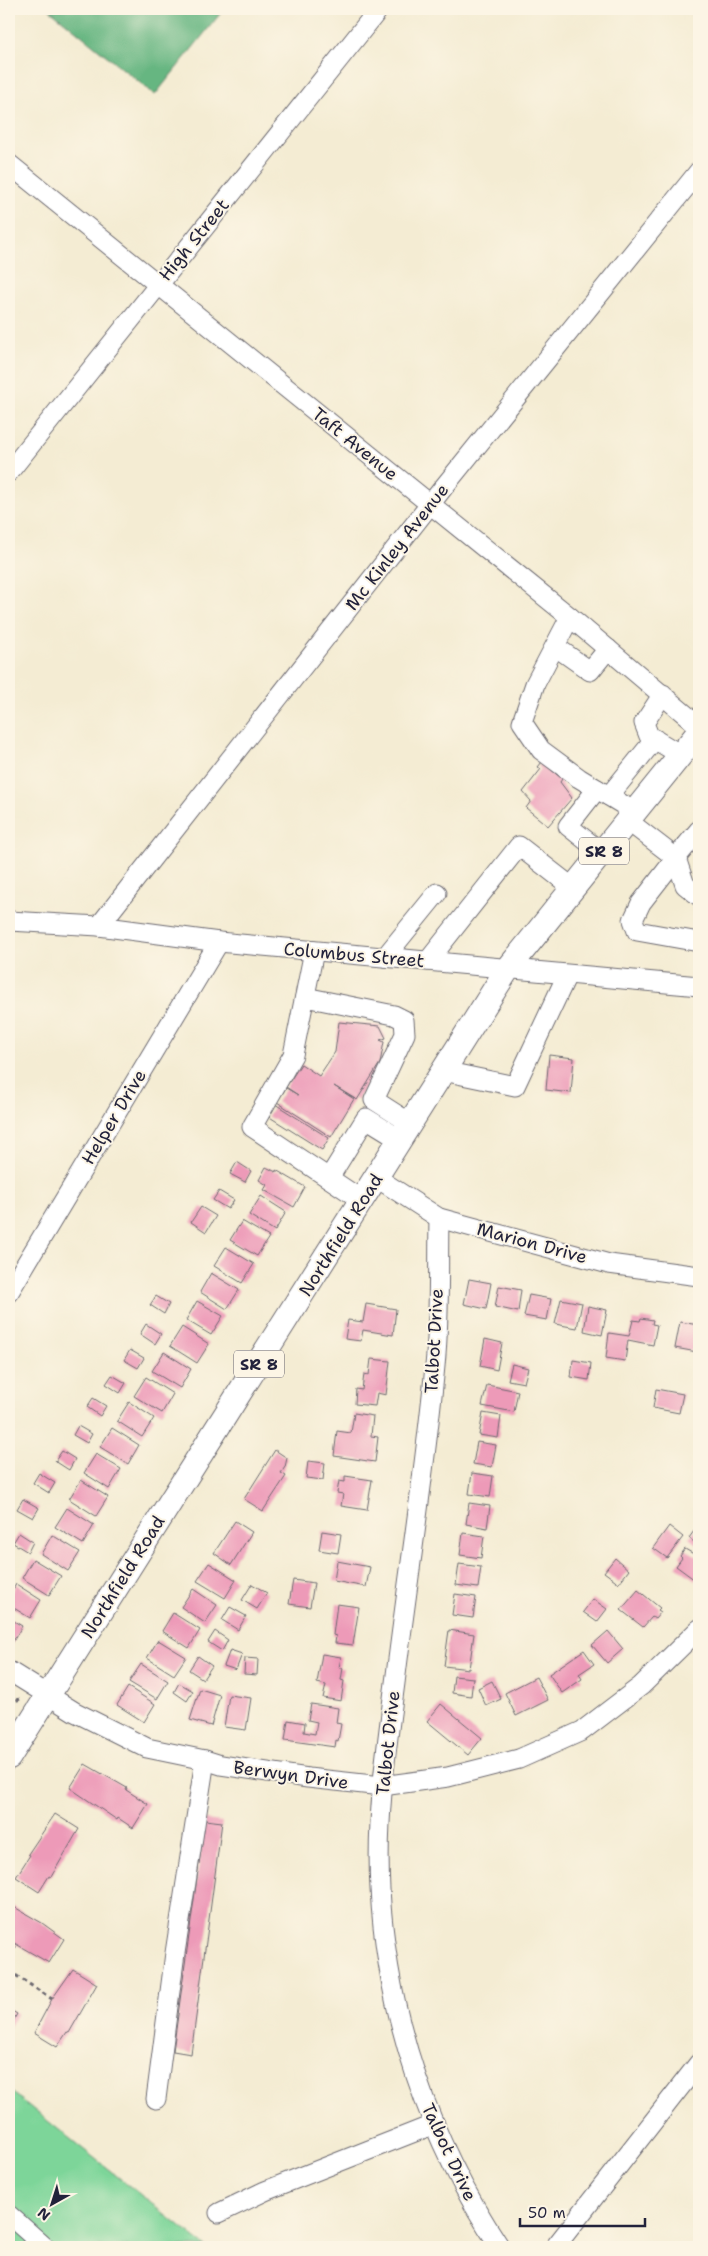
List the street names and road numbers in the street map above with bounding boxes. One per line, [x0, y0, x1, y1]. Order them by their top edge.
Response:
street label: High Street [153, 194, 235, 286]
street label: Taft Avenue [307, 402, 403, 486]
street label: Mc Kinley Avenue [340, 479, 454, 615]
road number: SR 8 [579, 838, 629, 864]
street label: Columbus Street [283, 937, 426, 973]
street label: Helper Drive [76, 1065, 152, 1169]
street label: Northfield Road [294, 1169, 388, 1301]
street label: Marion Drive [474, 1217, 590, 1269]
street label: Talbot Drive [419, 1288, 449, 1394]
road number: SR 8 [234, 1350, 284, 1378]
street label: Northfield Road [76, 1511, 170, 1643]
street label: Talbot Drive [371, 1689, 405, 1797]
street label: Berwyn Drive [232, 1755, 350, 1795]
street label: Talbot Drive [416, 2099, 482, 2205]

